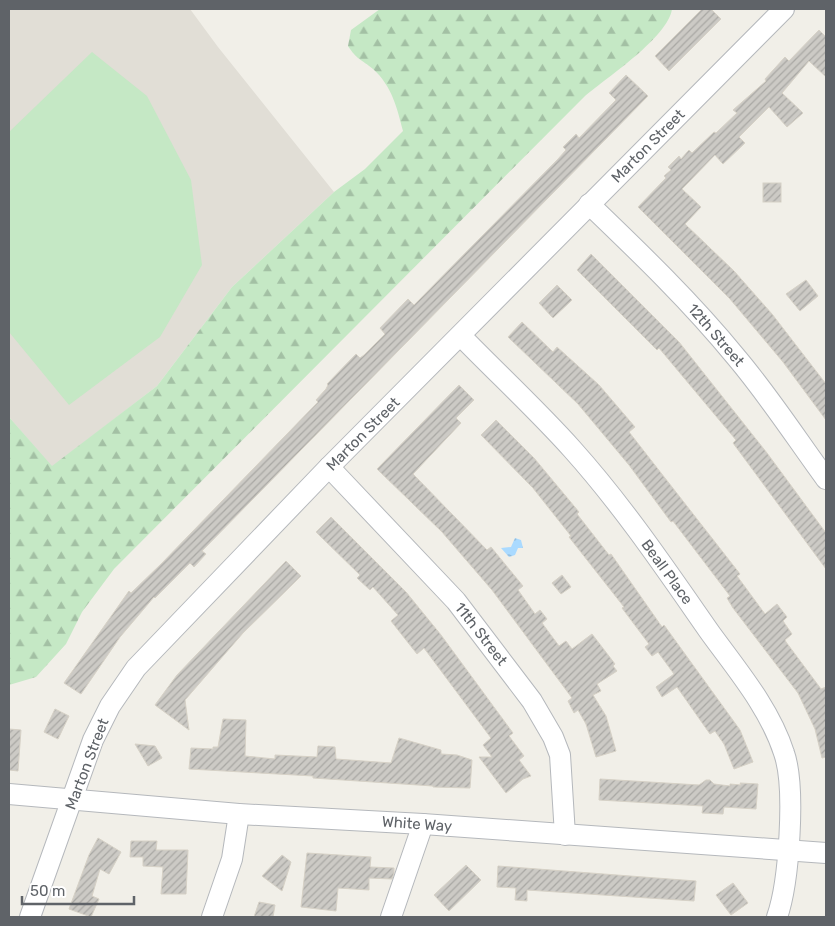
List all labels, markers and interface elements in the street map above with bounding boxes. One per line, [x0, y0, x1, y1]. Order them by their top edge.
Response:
street label: Marton Street [608, 105, 689, 186]
street label: 12th Street [684, 300, 748, 370]
street label: Marton Street [323, 393, 404, 474]
street label: Beall Place [637, 536, 697, 608]
street label: 11th Street [451, 599, 511, 669]
street label: Marton Street [61, 716, 113, 812]
street label: White Way [381, 813, 453, 835]
scale bar [22, 874, 135, 906]
text: 50 m [30, 882, 65, 900]

